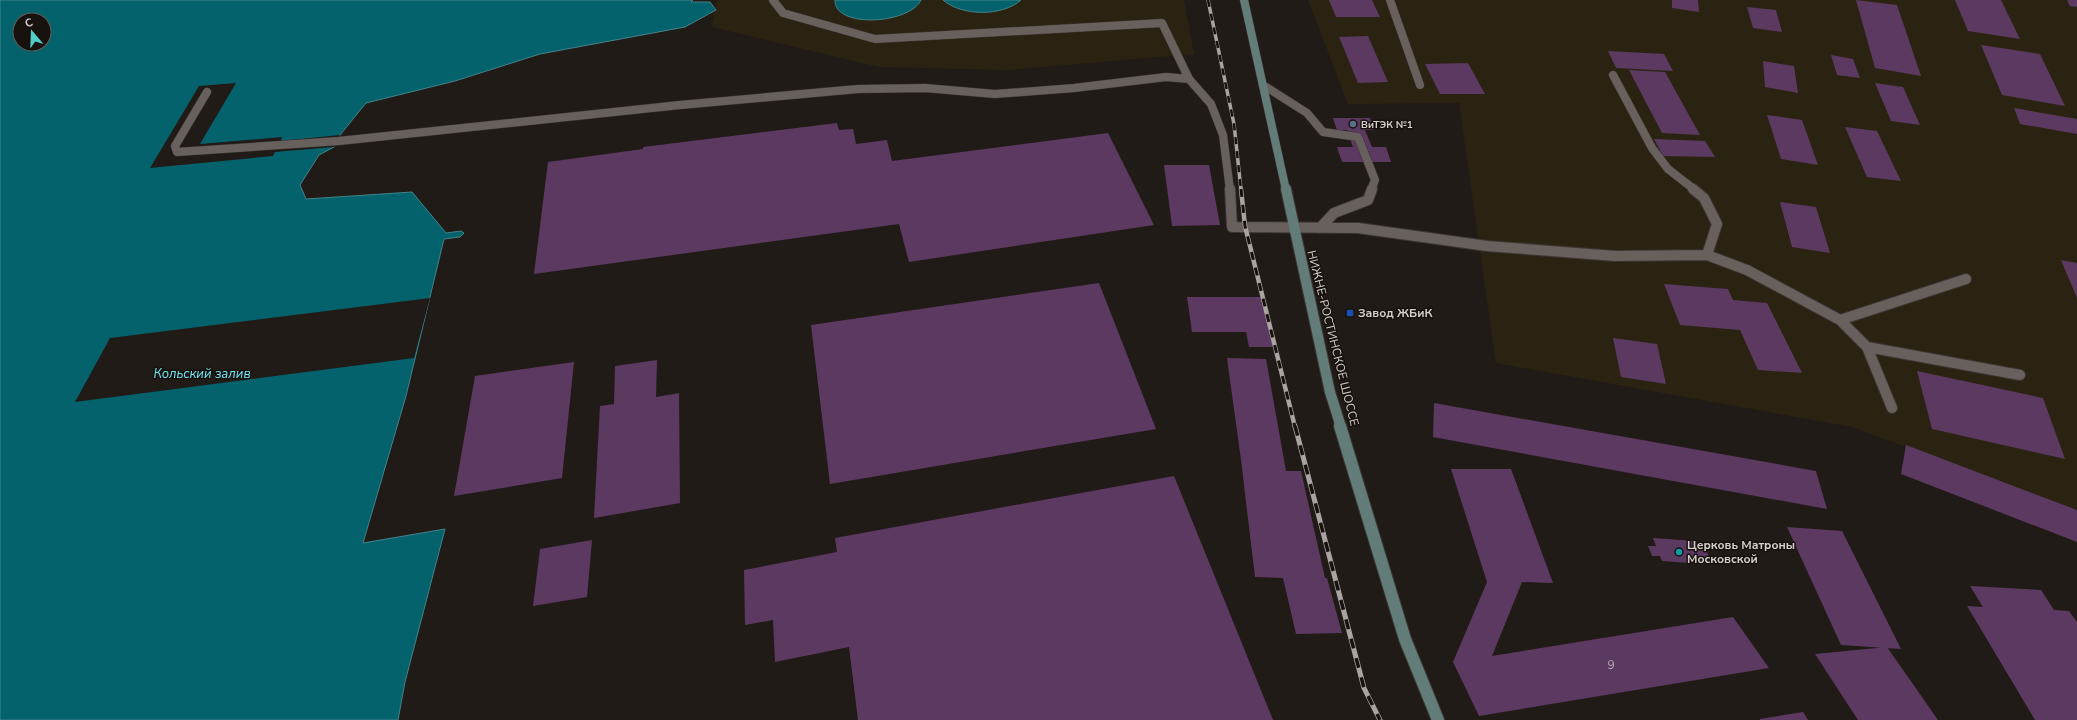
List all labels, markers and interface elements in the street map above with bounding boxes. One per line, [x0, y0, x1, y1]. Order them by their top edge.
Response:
north arrow [12, 12, 52, 52]
text: С [23, 15, 35, 31]
place label: ВиТЭК №1 [1361, 118, 1413, 132]
marker: ВиТЭК №1 [1348, 119, 1358, 129]
street label: НИЖНЕ-РОСТИНСКОЕ ШОССЕ [1303, 248, 1363, 428]
place label: Завод ЖБиК [1358, 305, 1433, 321]
marker: Завод ЖБиК [1345, 308, 1355, 318]
water label: Кольский залив [153, 365, 251, 383]
place label: Церковь Матроны Московской [1687, 537, 1795, 567]
marker: Церковь Матроны Московской [1674, 547, 1684, 557]
house number: 9 [1607, 657, 1615, 673]

